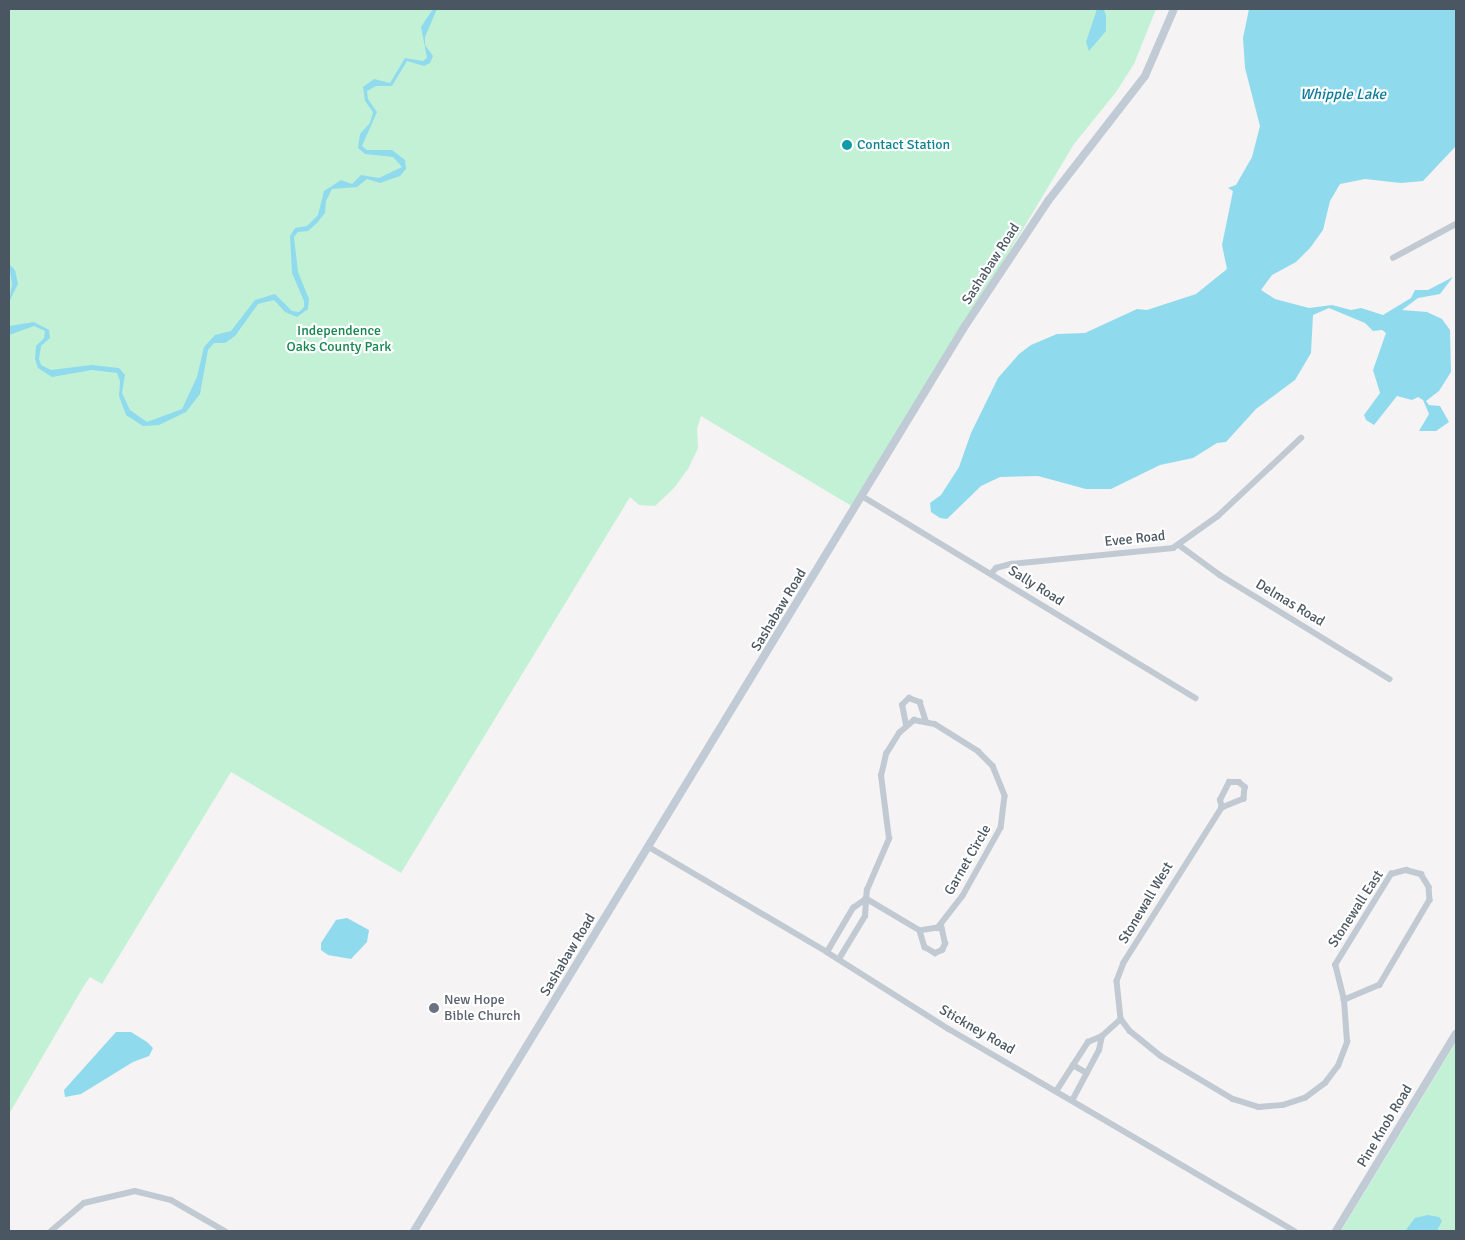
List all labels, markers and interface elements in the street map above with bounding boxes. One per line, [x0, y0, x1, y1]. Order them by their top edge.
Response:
water label: Whipple Lake [1300, 86, 1386, 104]
place label: Contact Station [857, 137, 950, 153]
marker: Contact Station [841, 139, 853, 151]
street label: Sashabaw Road [959, 220, 1023, 308]
park label: Independence Oaks County Park [287, 323, 391, 356]
street label: Evee Road [1104, 527, 1166, 551]
street label: Sally Road [1005, 562, 1067, 610]
street label: Sashabaw Road [748, 566, 810, 654]
street label: Delmas Road [1252, 576, 1328, 630]
street label: Garnet Circle [941, 822, 995, 898]
street label: Stonewall West [1115, 859, 1177, 947]
street label: Stonewall East [1325, 867, 1387, 951]
street label: Sashabaw Road [537, 911, 599, 999]
place label: New Hope Bible Church [444, 992, 521, 1024]
marker: New Hope Bible Church [428, 1002, 440, 1014]
street label: Stickney Road [936, 1002, 1018, 1058]
street label: Pine Knob Road [1354, 1082, 1416, 1170]

